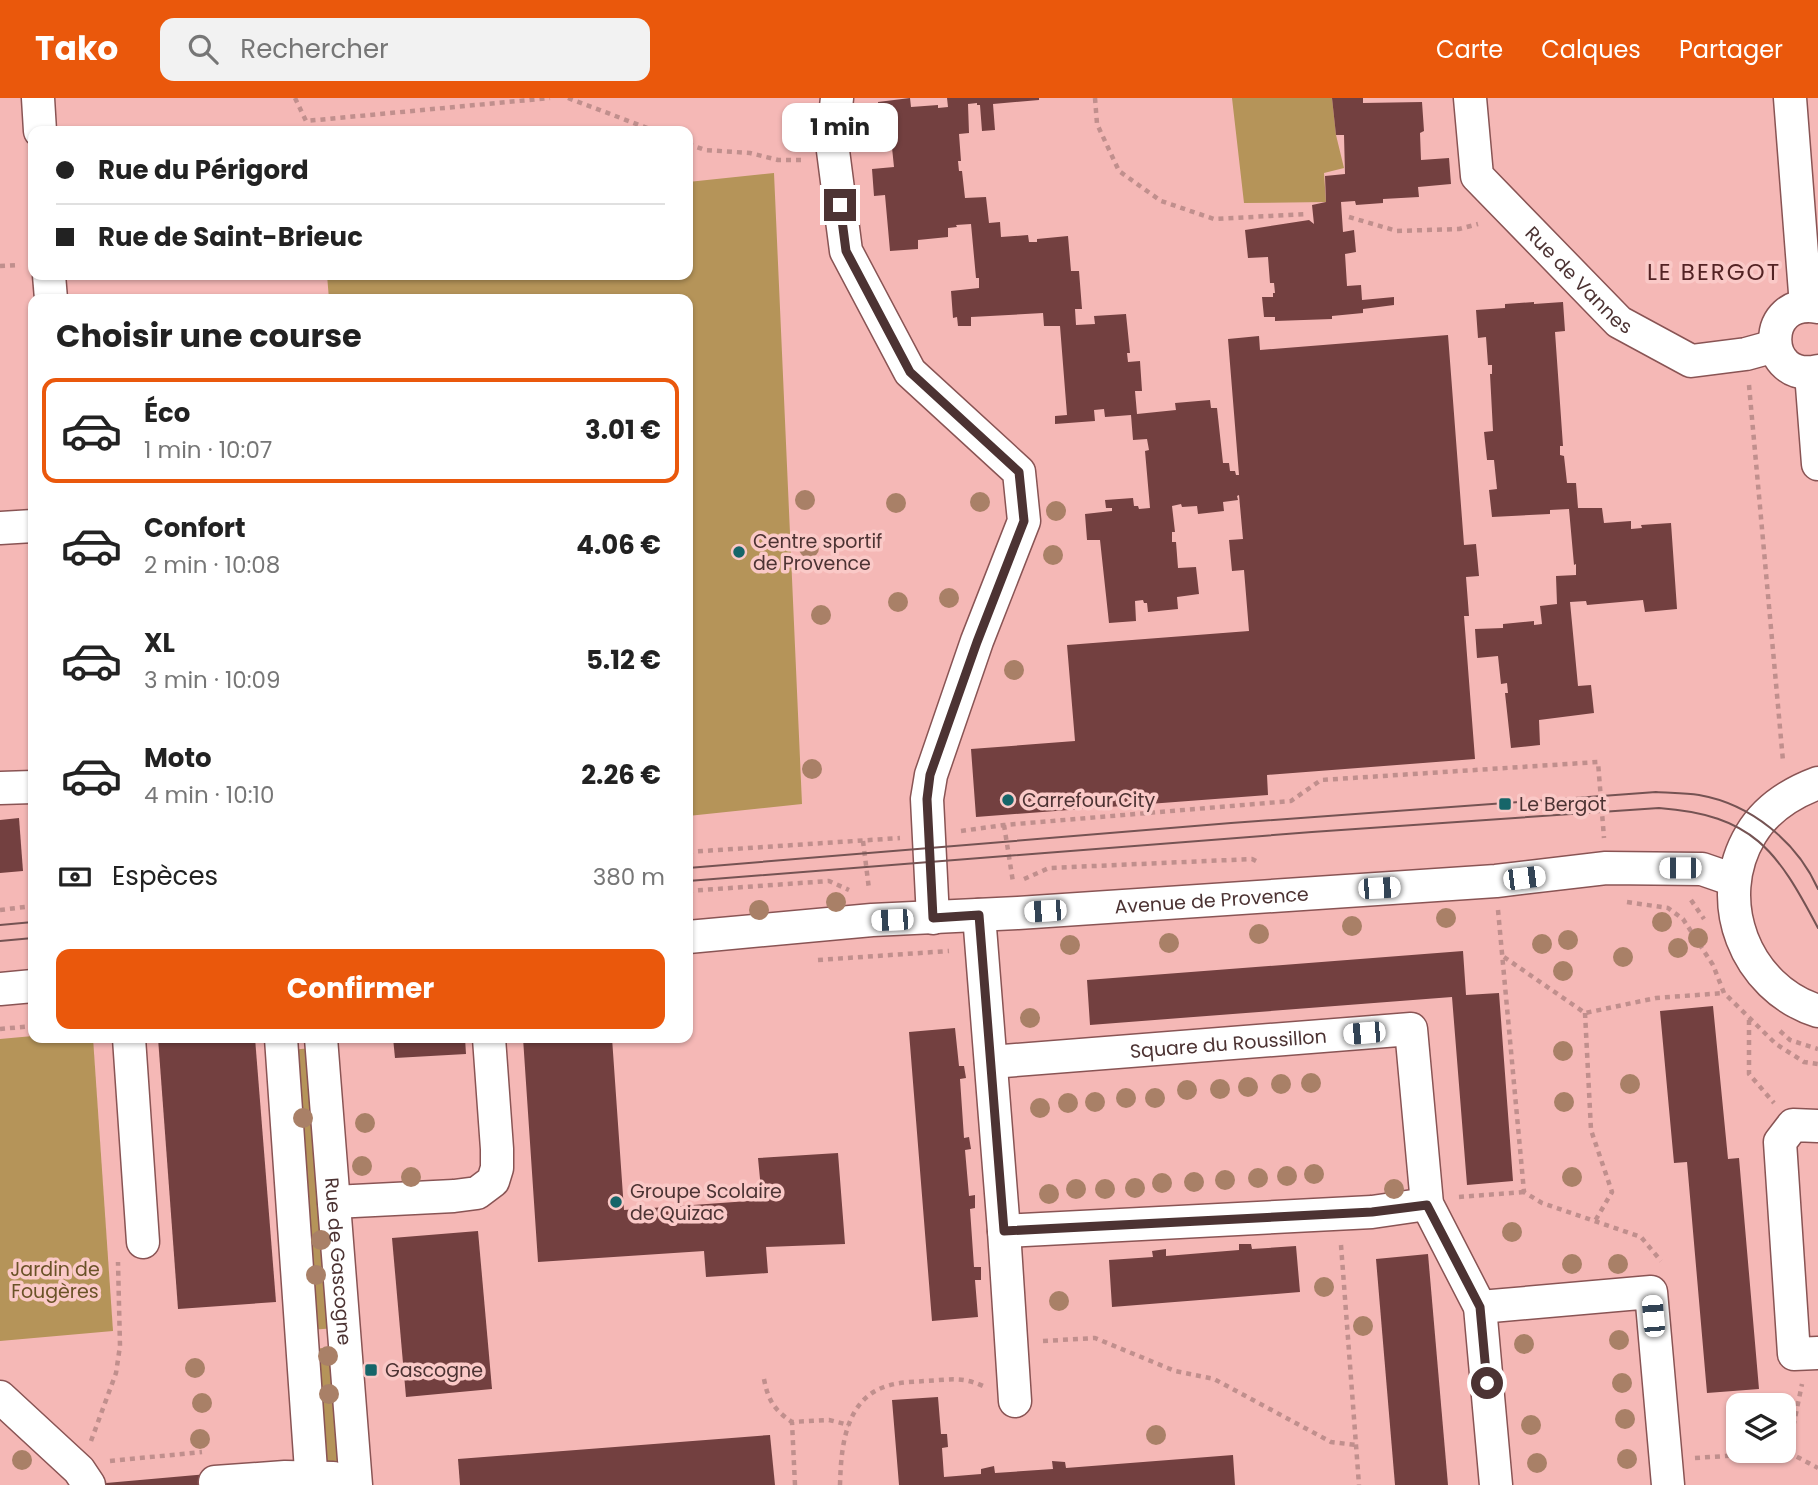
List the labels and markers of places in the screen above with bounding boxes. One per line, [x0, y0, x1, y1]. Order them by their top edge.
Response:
place label: Centre sportif de Provence [753, 528, 882, 577]
marker: Centre sportif de Provence [731, 544, 747, 560]
place label: Carrefour City [1022, 787, 1155, 814]
place label: Le Bergot [1519, 791, 1607, 818]
marker: Carrefour City [1000, 792, 1016, 808]
marker: Le Bergot [1497, 796, 1513, 812]
place label: Groupe Scolaire de Quizac [630, 1178, 782, 1227]
marker: Groupe Scolaire de Quizac [608, 1194, 624, 1210]
place label: Gascogne [385, 1357, 483, 1384]
marker: Gascogne [363, 1362, 379, 1378]

